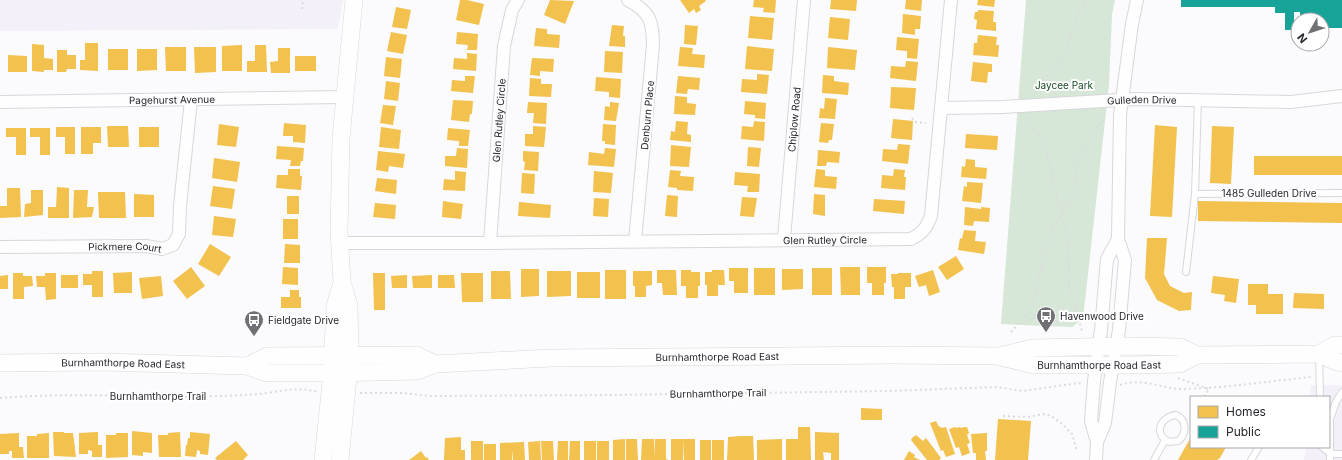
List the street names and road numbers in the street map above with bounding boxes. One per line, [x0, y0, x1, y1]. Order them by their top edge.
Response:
street label: Glen Rutley Circle [490, 78, 508, 163]
street label: Denburn Place [638, 80, 656, 150]
street label: Chiplow Road [785, 86, 803, 152]
street label: Pagehurst Avenue [129, 93, 215, 106]
street label: Gulleden Drive [1107, 93, 1177, 107]
street label: 1485 Gulleden Drive [1221, 187, 1317, 199]
street label: Glen Rutley Circle [783, 233, 867, 246]
street label: Pickmere Court [88, 240, 163, 255]
street label: Burnhamthorpe Road East [655, 350, 780, 363]
street label: Burnhamthorpe Road East [61, 356, 186, 370]
street label: Burnhamthorpe Road East [1037, 358, 1162, 371]
street label: Burnhamthorpe Trail [670, 386, 766, 400]
street label: Burnhamthorpe Trail [110, 390, 206, 402]

